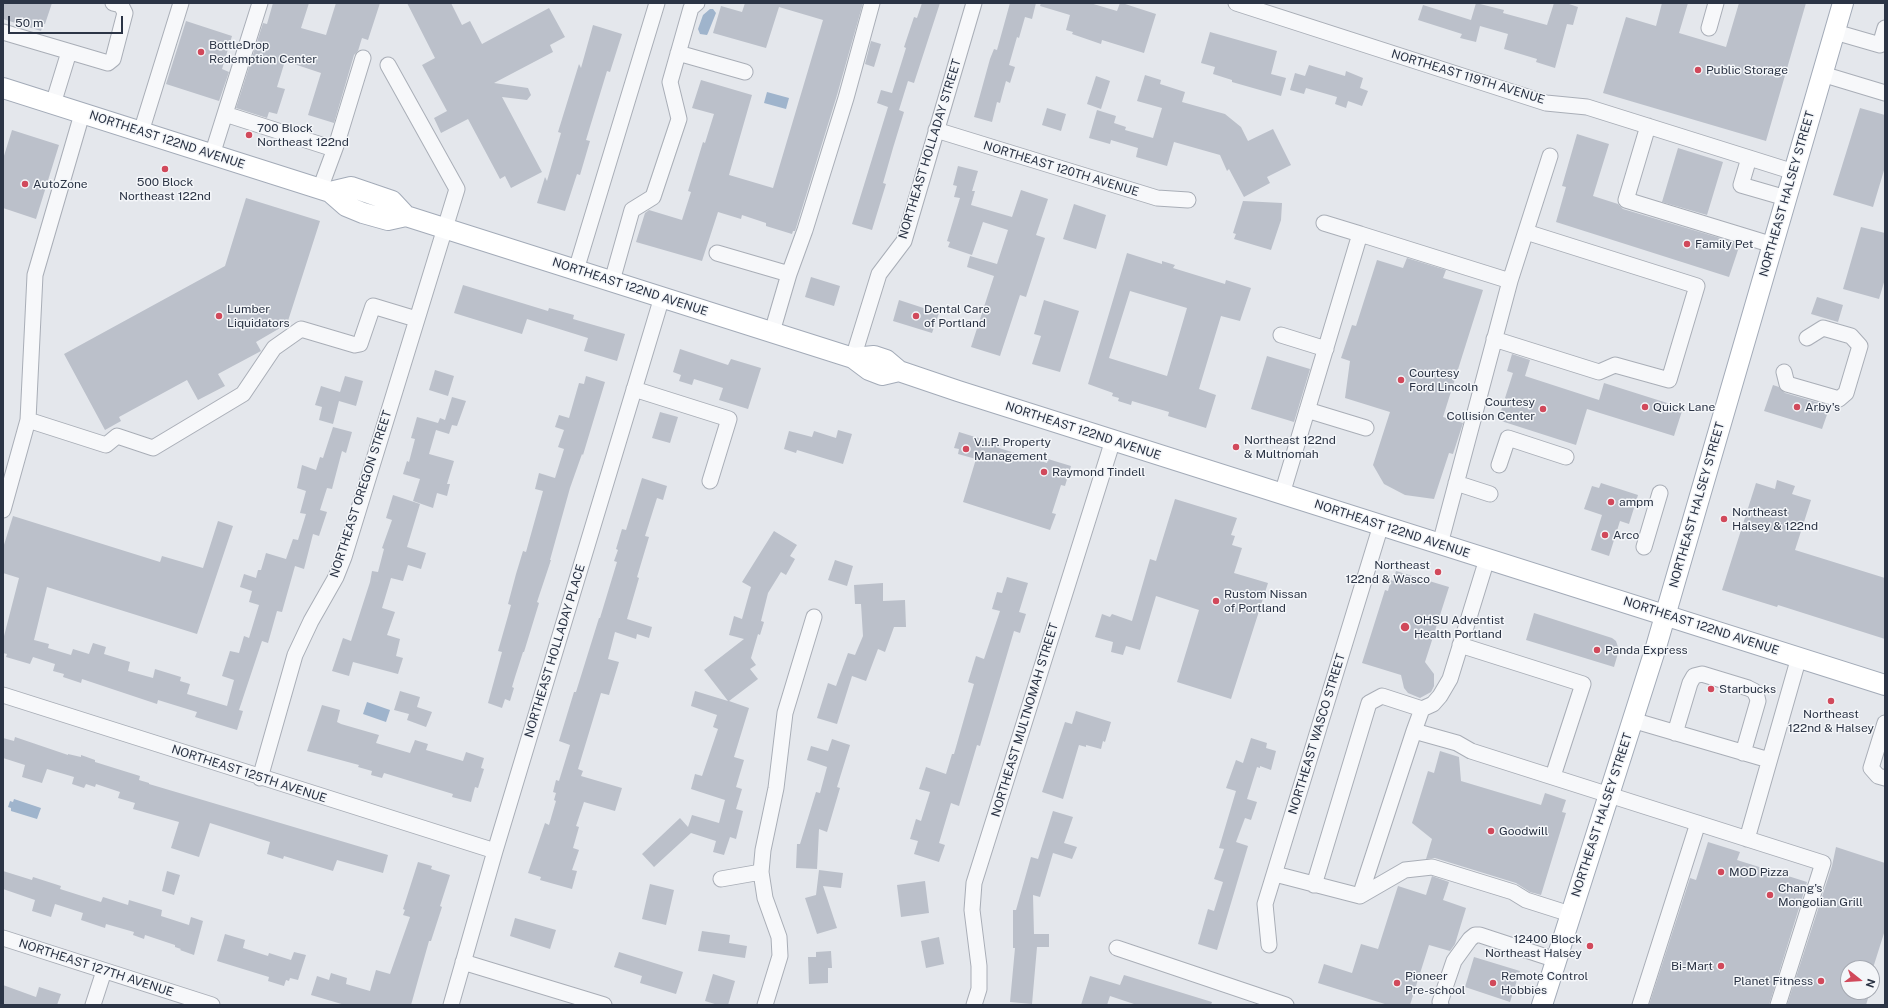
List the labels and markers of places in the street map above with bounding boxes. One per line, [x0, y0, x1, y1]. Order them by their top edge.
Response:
place label: BottleDrop Redemption Center [209, 38, 317, 66]
marker: BottleDrop Redemption Center [196, 47, 206, 57]
place label: Public Storage [1706, 63, 1788, 77]
marker: Public Storage [1693, 65, 1703, 75]
place label: 700 Block Northeast 122nd [257, 121, 349, 149]
marker: 700 Block Northeast 122nd [244, 130, 254, 140]
marker: 500 Block Northeast 122nd [160, 164, 170, 174]
place label: 500 Block Northeast 122nd [119, 175, 211, 203]
place label: AutoZone [33, 177, 88, 191]
marker: AutoZone [20, 179, 30, 189]
place label: Family Pet [1695, 237, 1754, 251]
marker: Family Pet [1682, 239, 1692, 249]
place label: Lumber Liquidators [227, 302, 290, 330]
place label: Dental Care of Portland [924, 302, 990, 330]
marker: Lumber Liquidators [214, 311, 224, 321]
marker: Dental Care of Portland [911, 311, 921, 321]
place label: Courtesy Ford Lincoln [1409, 366, 1478, 394]
marker: Courtesy Ford Lincoln [1396, 375, 1406, 385]
place label: Courtesy Collision Center [1447, 395, 1535, 423]
place label: Quick Lane [1653, 400, 1715, 414]
place label: Arby's [1805, 400, 1840, 414]
marker: Quick Lane [1640, 402, 1650, 412]
marker: Arby's [1792, 402, 1802, 412]
marker: Courtesy Collision Center [1538, 404, 1548, 414]
place label: Northeast 122nd & Multnomah [1244, 433, 1336, 461]
place label: V.I.P. Property Management [974, 435, 1051, 463]
marker: Northeast 122nd & Multnomah [1231, 442, 1241, 452]
marker: V.I.P. Property Management [961, 444, 971, 454]
place label: Raymond Tindell [1052, 465, 1145, 479]
marker: Raymond Tindell [1039, 467, 1049, 477]
place label: ampm [1619, 495, 1654, 509]
marker: ampm [1606, 497, 1616, 507]
place label: Northeast Halsey & 122nd [1732, 505, 1818, 533]
marker: Northeast Halsey & 122nd [1719, 514, 1729, 524]
place label: Arco [1613, 528, 1639, 542]
marker: Arco [1600, 530, 1610, 540]
place label: Northeast 122nd & Wasco [1346, 558, 1430, 586]
marker: Northeast 122nd & Wasco [1433, 567, 1443, 577]
place label: Rustom Nissan of Portland [1224, 587, 1307, 615]
marker: Rustom Nissan of Portland [1211, 596, 1221, 606]
place label: OHSU Adventist Health Portland [1414, 613, 1505, 641]
marker: OHSU Adventist Health Portland [1399, 621, 1411, 633]
place label: Panda Express [1605, 643, 1688, 657]
marker: Panda Express [1592, 645, 1602, 655]
place label: Starbucks [1719, 682, 1776, 696]
marker: Starbucks [1706, 684, 1716, 694]
marker: Northeast 122nd & Halsey [1826, 696, 1836, 706]
place label: Northeast 122nd & Halsey [1788, 707, 1874, 735]
place label: Goodwill [1499, 824, 1548, 838]
marker: Goodwill [1486, 826, 1496, 836]
place label: MOD Pizza [1729, 865, 1789, 879]
marker: MOD Pizza [1716, 867, 1726, 877]
place label: Chang's Mongolian Grill [1778, 881, 1863, 909]
marker: Chang's Mongolian Grill [1765, 890, 1775, 900]
place label: 12400 Block Northeast Halsey [1485, 932, 1582, 960]
marker: 12400 Block Northeast Halsey [1585, 941, 1595, 951]
place label: Bi-Mart [1671, 959, 1713, 973]
marker: Bi-Mart [1716, 961, 1726, 971]
place label: Pioneer Pre-school [1405, 969, 1465, 997]
place label: Remote Control Hobbies [1501, 969, 1588, 997]
place label: Planet Fitness [1734, 974, 1813, 988]
marker: Planet Fitness [1816, 976, 1826, 986]
marker: Pioneer Pre-school [1392, 978, 1402, 988]
marker: Remote Control Hobbies [1488, 978, 1498, 988]

